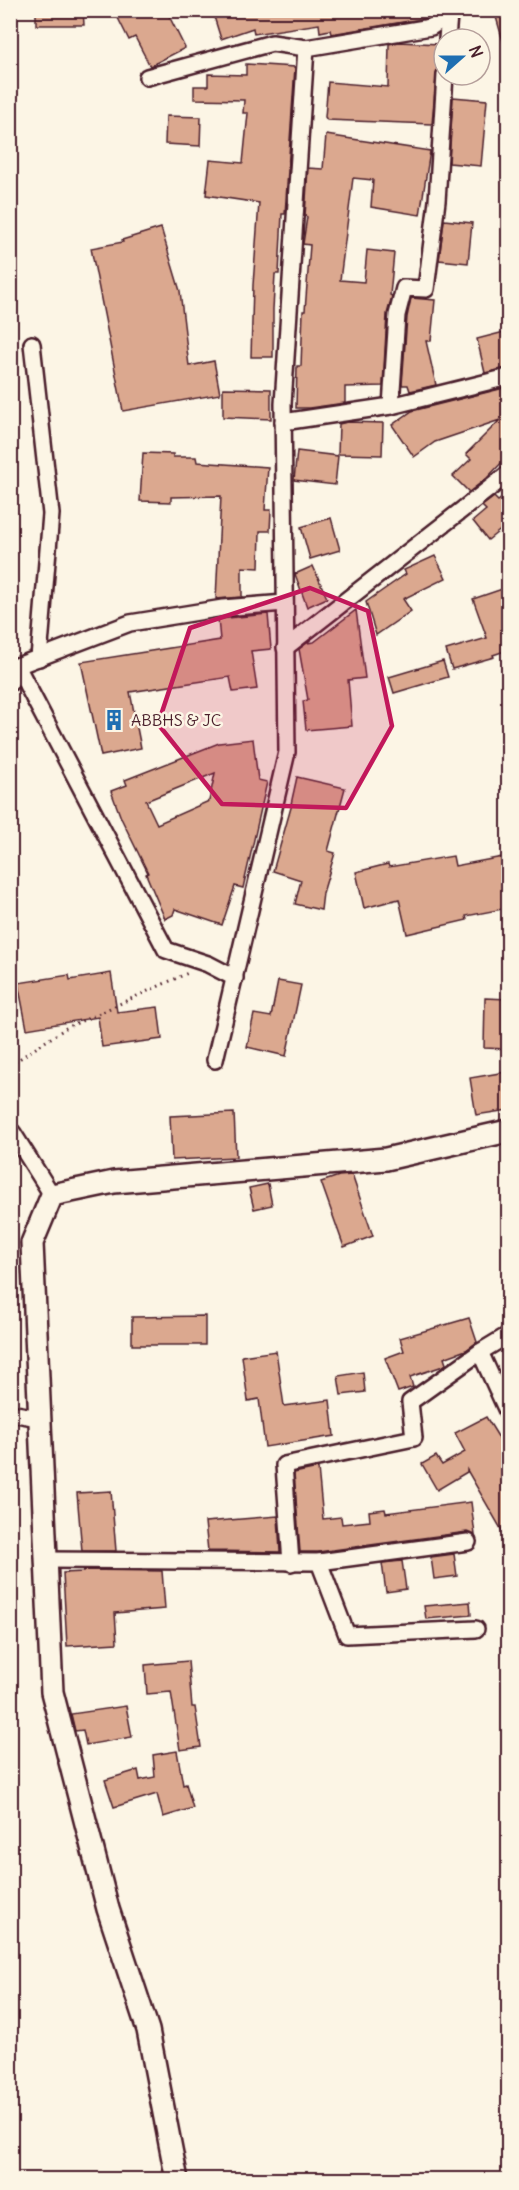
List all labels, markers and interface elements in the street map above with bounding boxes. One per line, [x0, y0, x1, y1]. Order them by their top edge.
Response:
north arrow [432, 27, 492, 87]
text: N [465, 43, 487, 60]
building icon: ABBHS & JC [102, 708, 126, 732]
place label: ABBHS & JC [131, 710, 221, 730]

